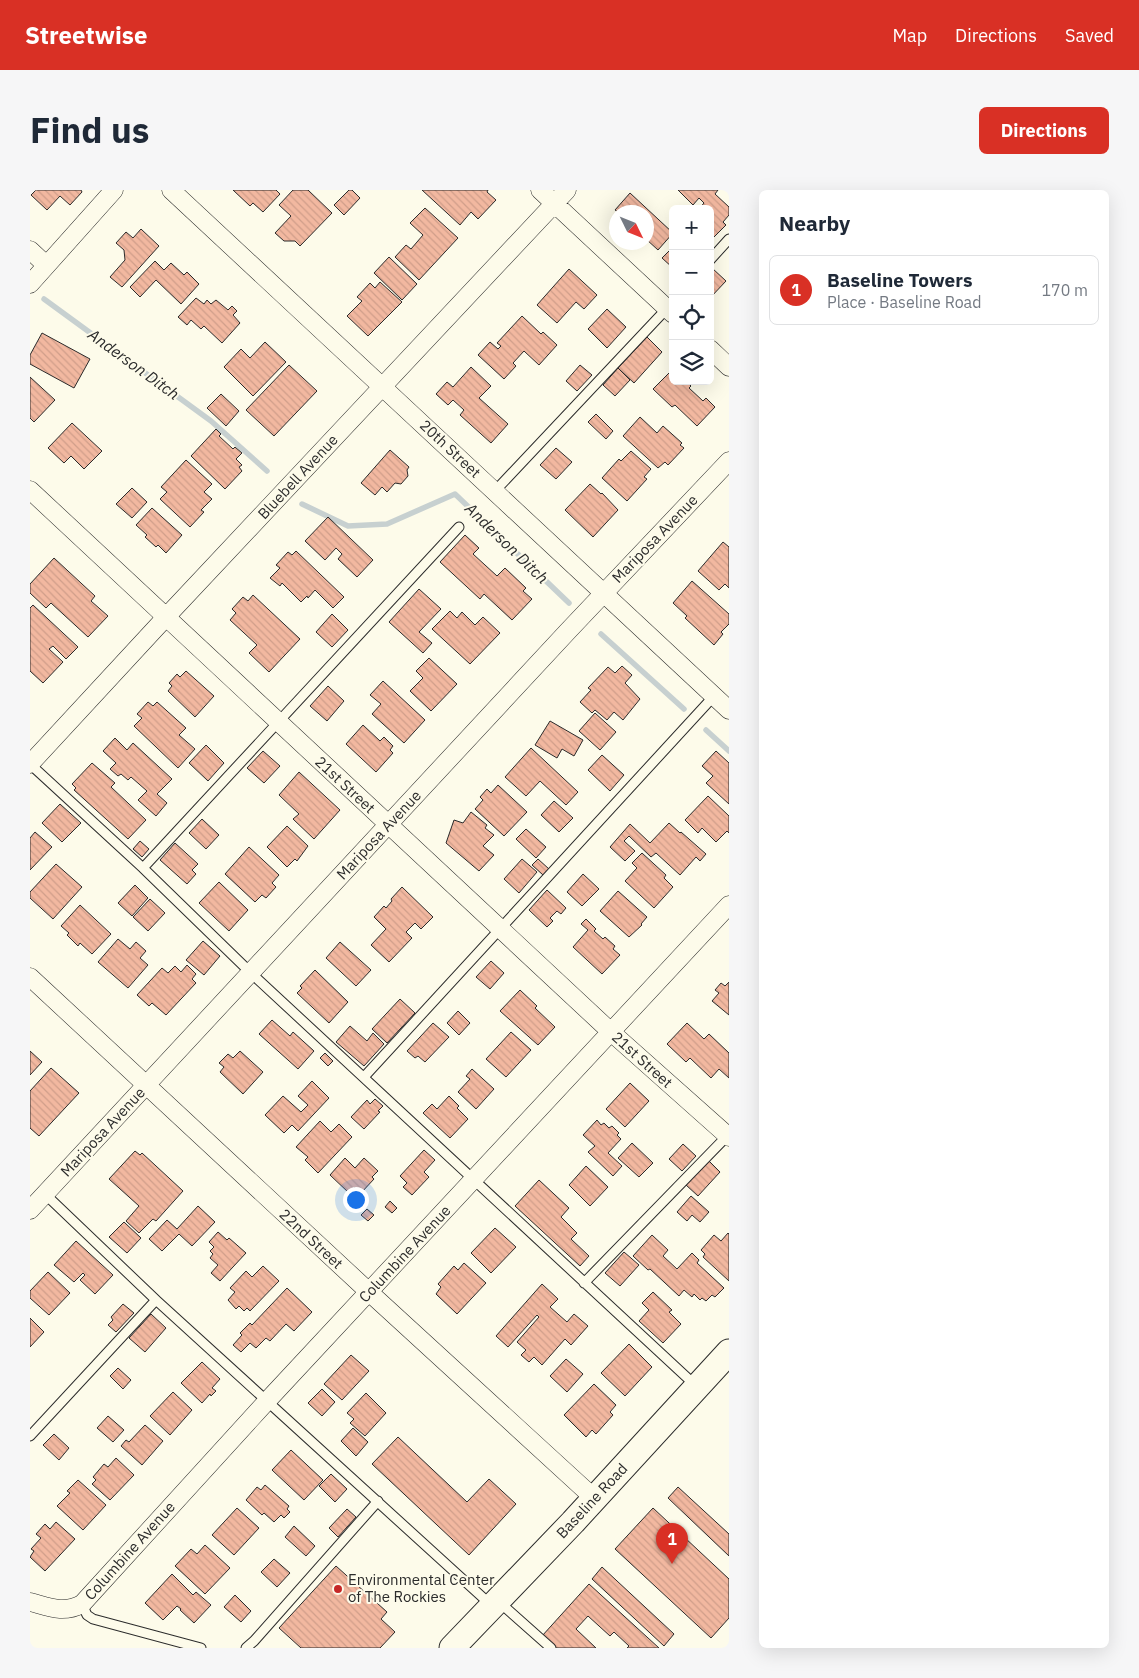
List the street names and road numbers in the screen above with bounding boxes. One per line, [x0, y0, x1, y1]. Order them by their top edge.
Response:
street label: 20th Street [416, 416, 485, 482]
street label: Bluebell Avenue [253, 430, 342, 523]
street label: Mariposa Avenue [608, 491, 702, 587]
street label: 21st Street [311, 752, 379, 817]
street label: Mariposa Avenue [332, 786, 425, 883]
street label: 21st Street [608, 1027, 677, 1092]
street label: Mariposa Avenue [56, 1083, 149, 1180]
street label: Columbine Avenue [355, 1201, 455, 1306]
street label: 22nd Street [276, 1204, 347, 1273]
street label: Baseline Road [552, 1459, 631, 1542]
street label: Columbine Avenue [80, 1497, 179, 1604]

